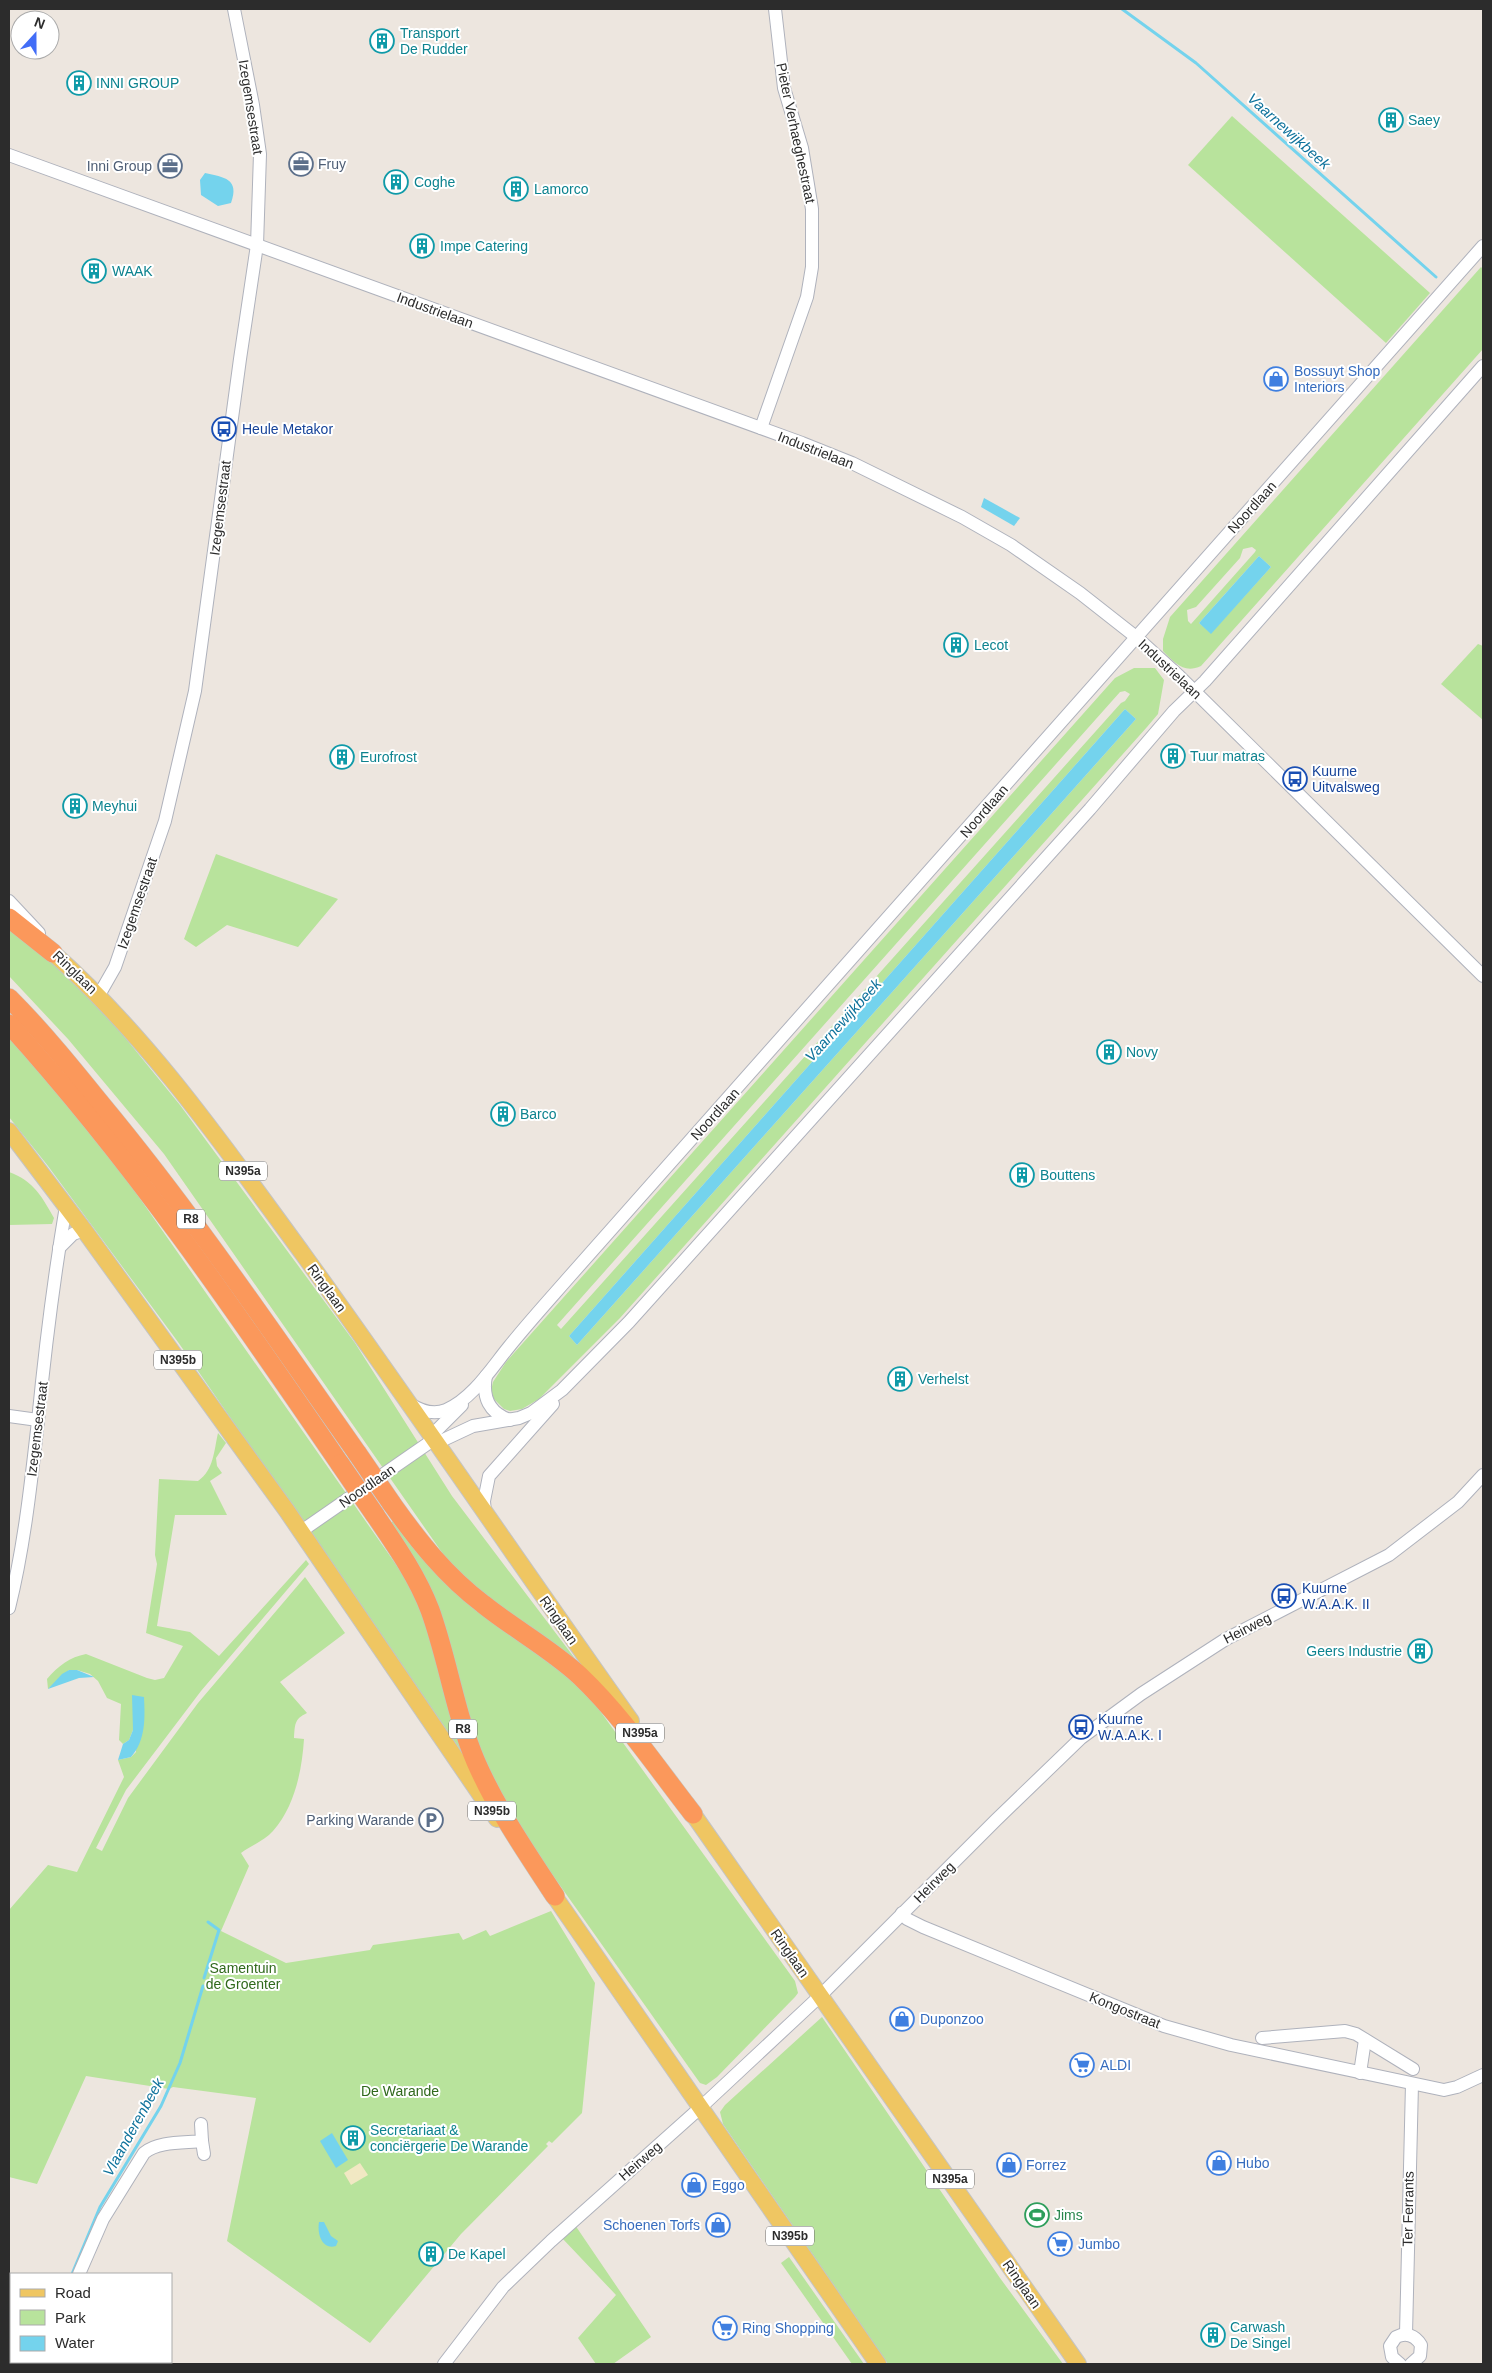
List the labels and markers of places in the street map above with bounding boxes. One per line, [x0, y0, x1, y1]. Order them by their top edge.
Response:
place label: Transport De Rudder [400, 25, 468, 57]
building icon: Transport De Rudder [369, 28, 395, 54]
building icon: INNI GROUP [66, 70, 92, 96]
place label: INNI GROUP [96, 75, 179, 91]
building icon: Saey [1378, 107, 1404, 133]
place label: Saey [1408, 112, 1440, 128]
office icon: Fruy [288, 151, 314, 177]
office icon: Inni Group [157, 153, 183, 179]
place label: Fruy [318, 156, 346, 172]
place label: Inni Group [87, 158, 152, 174]
building icon: Coghe [383, 169, 409, 195]
place label: Coghe [414, 174, 455, 190]
building icon: Lamorco [503, 176, 529, 202]
place label: Lamorco [534, 181, 589, 197]
building icon: Impe Catering [409, 233, 435, 259]
place label: Impe Catering [440, 238, 528, 254]
building icon: WAAK [81, 258, 107, 284]
place label: WAAK [112, 263, 153, 279]
place label: Bossuyt Shop Interiors [1294, 363, 1381, 395]
shop icon: Bossuyt Shop Interiors [1263, 366, 1289, 392]
bus stop icon: Heule Metakor [211, 416, 237, 442]
place label: Heule Metakor [242, 421, 333, 437]
building icon: Lecot [943, 632, 969, 658]
place label: Lecot [974, 637, 1008, 653]
building icon: Tuur matras [1160, 743, 1186, 769]
building icon: Eurofrost [329, 744, 355, 770]
place label: Tuur matras [1190, 748, 1265, 764]
place label: Eurofrost [360, 749, 417, 765]
place label: Kuurne Uitvalsweg [1312, 763, 1380, 795]
bus stop icon: Kuurne Uitvalsweg [1282, 766, 1308, 792]
building icon: Meyhui [62, 793, 88, 819]
place label: Meyhui [92, 798, 137, 814]
building icon: Novy [1096, 1039, 1122, 1065]
place label: Novy [1126, 1044, 1158, 1060]
building icon: Barco [490, 1101, 516, 1127]
place label: Barco [520, 1106, 557, 1122]
building icon: Bouttens [1009, 1162, 1035, 1188]
place label: Bouttens [1040, 1167, 1095, 1183]
building icon: Verhelst [887, 1366, 913, 1392]
place label: Verhelst [918, 1371, 969, 1387]
place label: Kuurne W.A.A.K. II [1302, 1580, 1370, 1612]
bus stop icon: Kuurne W.A.A.K. II [1271, 1583, 1297, 1609]
building icon: Geers Industrie [1407, 1638, 1433, 1664]
place label: Geers Industrie [1306, 1643, 1402, 1659]
place label: Kuurne W.A.A.K. I [1098, 1711, 1162, 1743]
bus stop icon: Kuurne W.A.A.K. I [1068, 1714, 1094, 1740]
parking icon: Parking Warande [418, 1807, 444, 1833]
place label: Parking Warande [306, 1812, 414, 1828]
shop icon: Duponzoo [889, 2006, 915, 2032]
place label: Duponzoo [920, 2011, 984, 2027]
supermarket icon: ALDI [1069, 2052, 1095, 2078]
place label: ALDI [1100, 2057, 1131, 2073]
place label: Secretariaat & conciërgerie De Warande [370, 2122, 528, 2154]
building icon: Secretariaat & conciërgerie De Warande [340, 2125, 366, 2151]
shop icon: Hubo [1206, 2150, 1232, 2176]
shop icon: Forrez [996, 2152, 1022, 2178]
place label: Hubo [1236, 2155, 1270, 2171]
place label: Forrez [1026, 2157, 1066, 2173]
shop icon: Eggo [681, 2172, 707, 2198]
place label: Eggo [712, 2177, 745, 2193]
sports icon: Jims [1024, 2202, 1050, 2228]
place label: Jims [1054, 2207, 1083, 2223]
shop icon: Schoenen Torfs [705, 2212, 731, 2238]
place label: Schoenen Torfs [603, 2217, 700, 2233]
supermarket icon: Jumbo [1047, 2231, 1073, 2257]
place label: Jumbo [1078, 2236, 1120, 2252]
building icon: De Kapel [418, 2241, 444, 2267]
place label: De Kapel [448, 2246, 506, 2262]
supermarket icon: Ring Shopping [712, 2315, 738, 2341]
place label: Carwash De Singel [1230, 2319, 1291, 2351]
place label: Ring Shopping [742, 2320, 834, 2336]
building icon: Carwash De Singel [1200, 2322, 1226, 2348]

